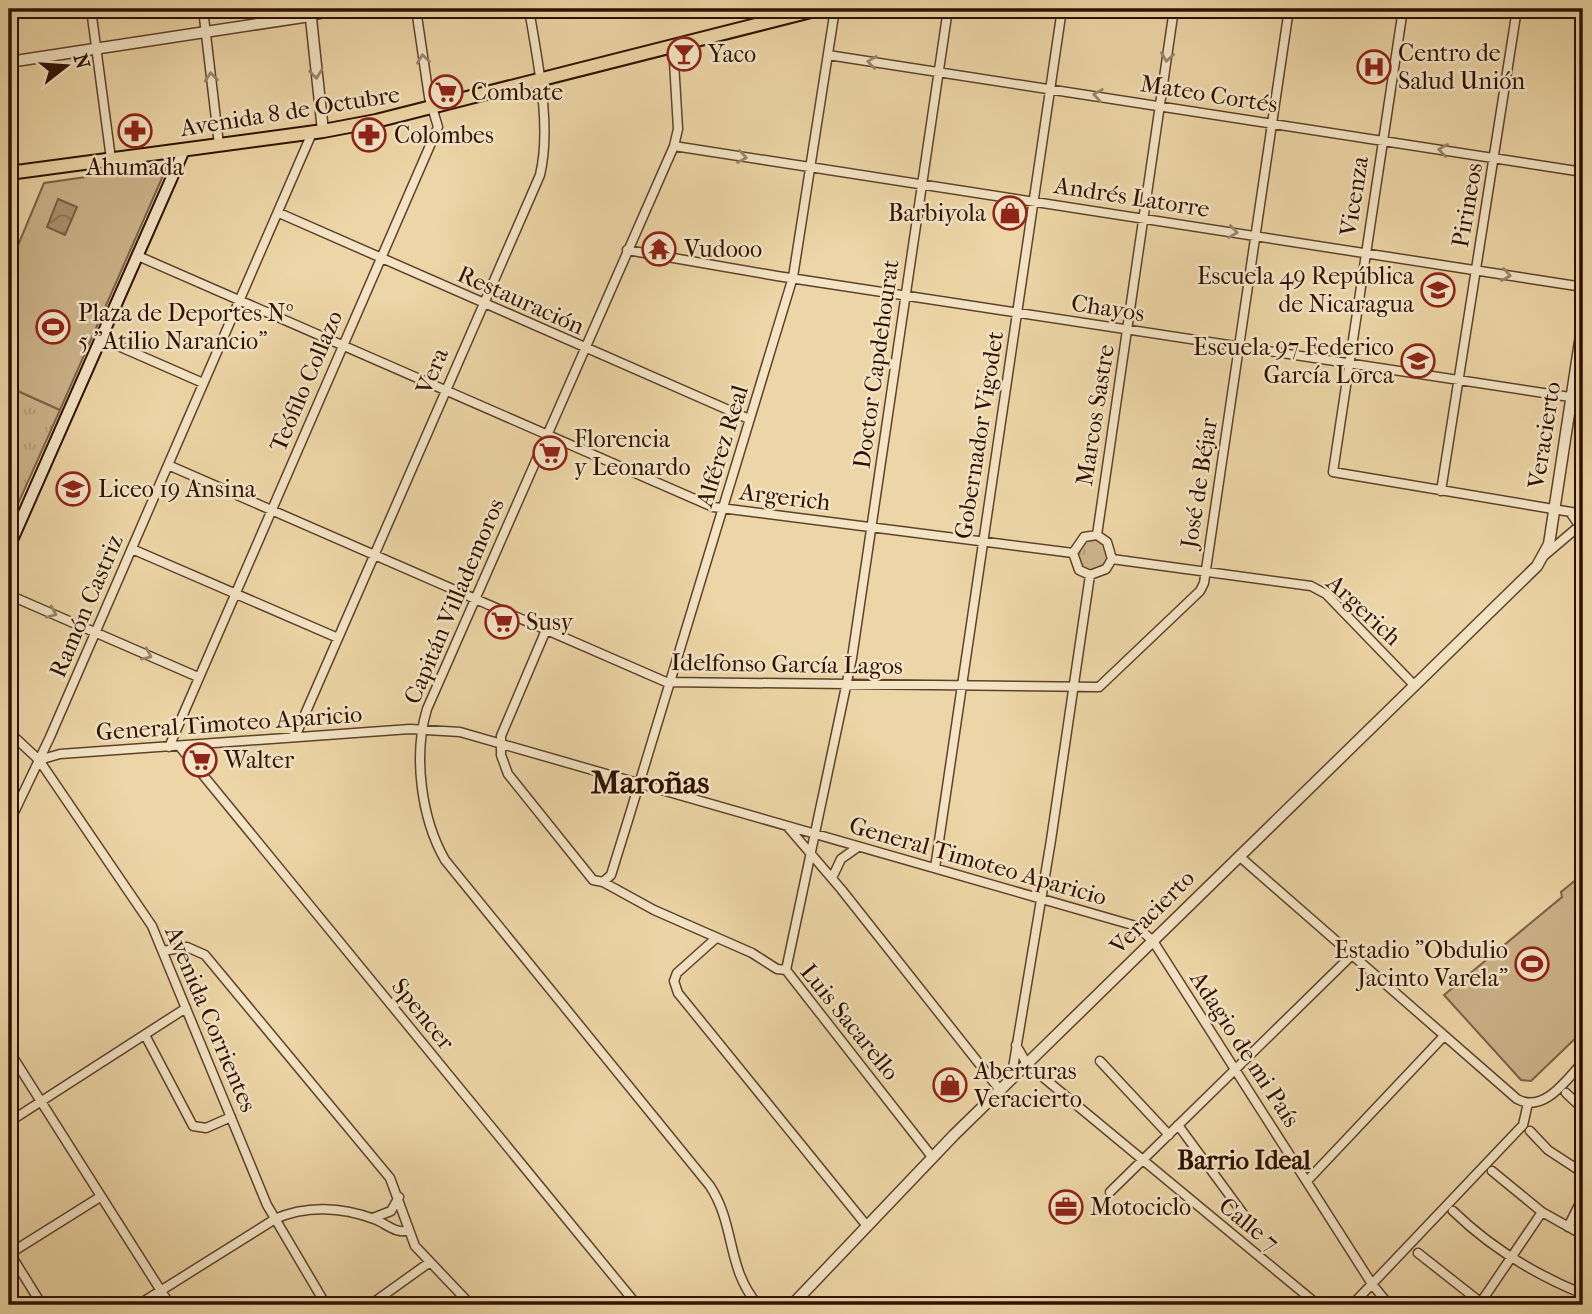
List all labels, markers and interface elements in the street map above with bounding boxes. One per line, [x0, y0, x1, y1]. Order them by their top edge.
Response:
north arrow [32, 32, 102, 102]
bar icon: Yaco [665, 35, 703, 73]
place label: Centro de Salud Unión [1398, 39, 1525, 95]
place label: Yaco [707, 40, 756, 68]
hospital icon: Centro de Salud Unión [1355, 48, 1393, 86]
text: N [69, 51, 94, 72]
one-way arrow [1160, 51, 1175, 63]
one-way arrow [416, 53, 431, 65]
one-way arrow [867, 55, 878, 70]
one-way arrow [309, 68, 324, 79]
street label: Mateo Cortés [1138, 69, 1280, 119]
one-way arrow [204, 71, 219, 82]
supermarket icon: Combate [427, 73, 465, 111]
place label: Combate [471, 78, 563, 106]
street label: Avenida 8 de Octubre [177, 80, 402, 142]
one-way arrow [1092, 88, 1103, 103]
pharmacy icon: Ahumada [116, 112, 154, 150]
pharmacy icon: Colombes [350, 116, 388, 154]
place label: Colombes [394, 121, 494, 149]
one-way arrow [1437, 143, 1449, 158]
one-way arrow [736, 149, 748, 164]
place label: Ahumada [85, 153, 185, 181]
street label: Vicenza [1334, 153, 1374, 239]
street label: Pirineos [1446, 160, 1488, 250]
street label: Andrés Latorre [1051, 171, 1212, 223]
shop icon: Barbiyola [991, 194, 1029, 232]
place label: Barbiyola [888, 199, 987, 227]
one-way arrow [1227, 224, 1239, 239]
temple icon: Vudooo [640, 230, 678, 268]
place label: Vudooo [683, 235, 762, 263]
street label: Doctor Capdehourat [847, 257, 905, 470]
street label: Restauración [453, 260, 589, 340]
place label: Escuela 49 República de Nicaragua [1197, 262, 1415, 318]
one-way arrow [1500, 267, 1512, 282]
school or university icon: Escuela 49 República de Nicaragua [1419, 271, 1457, 309]
street label: Chayos [1069, 288, 1147, 328]
place label: Plaza de Deportes Nº 5 "Atilio Narancio" [78, 299, 294, 355]
street label: Teófilo Collazo [264, 306, 348, 456]
sports icon: Plaza de Deportes Nº 5 "Atilio Narancio" [34, 308, 72, 346]
street label: Gobernador Vigodet [949, 329, 1009, 541]
place label: Escuela 97 Federico García Lorca [1193, 333, 1395, 389]
street label: Marcos Sastre [1070, 342, 1120, 488]
school or university icon: Escuela 97 Federico García Lorca [1399, 342, 1437, 380]
street label: Vera [409, 343, 455, 399]
street label: Veracierto [1522, 380, 1566, 491]
street label: Alférez Real [690, 381, 754, 511]
street label: José de Béjar [1175, 415, 1223, 552]
place label: Florencia y Leonardo [574, 425, 691, 481]
supermarket icon: Florencia y Leonardo [531, 434, 569, 472]
school or university icon: Liceo 19 Ansina [54, 470, 92, 508]
place label: Liceo 19 Ansina [98, 475, 257, 503]
street label: Argerich [737, 477, 833, 517]
street label: Capitán Villademoros [398, 494, 510, 708]
street label: Ramón Castriz [43, 530, 129, 682]
street label: Argerich [1320, 568, 1407, 652]
supermarket icon: Susy [483, 603, 521, 641]
one-way arrow [45, 605, 57, 619]
place label: Susy [526, 608, 575, 636]
one-way arrow [140, 647, 152, 661]
street label: Idelfonso García Lagos [671, 648, 903, 680]
street label: General Timoteo Aparicio [95, 700, 363, 746]
supermarket icon: Walter [181, 741, 219, 779]
place label: Walter [223, 746, 295, 774]
district label: Maroñas [591, 764, 710, 801]
street label: General Timoteo Aparicio [846, 811, 1110, 911]
street label: Veracierto [1103, 864, 1200, 961]
street label: Avenida Corrientes [159, 921, 263, 1116]
place label: Estadio "Obdulio Jacinto Varela" [1334, 936, 1508, 992]
sports icon: Estadio "Obdulio Jacinto Varela" [1513, 945, 1551, 983]
street label: Luis Sacarello [795, 958, 905, 1086]
street label: Adagio de mi País [1184, 965, 1306, 1132]
street label: Spencer [386, 973, 461, 1056]
place label: Aberturas Veracierto [973, 1057, 1082, 1113]
shop icon: Aberturas Veracierto [931, 1066, 969, 1104]
district label: Barrio Ideal [1177, 1145, 1311, 1176]
office icon: Motociclo [1047, 1188, 1085, 1226]
street label: Calle 7 [1213, 1191, 1285, 1257]
place label: Motociclo [1090, 1193, 1191, 1221]

